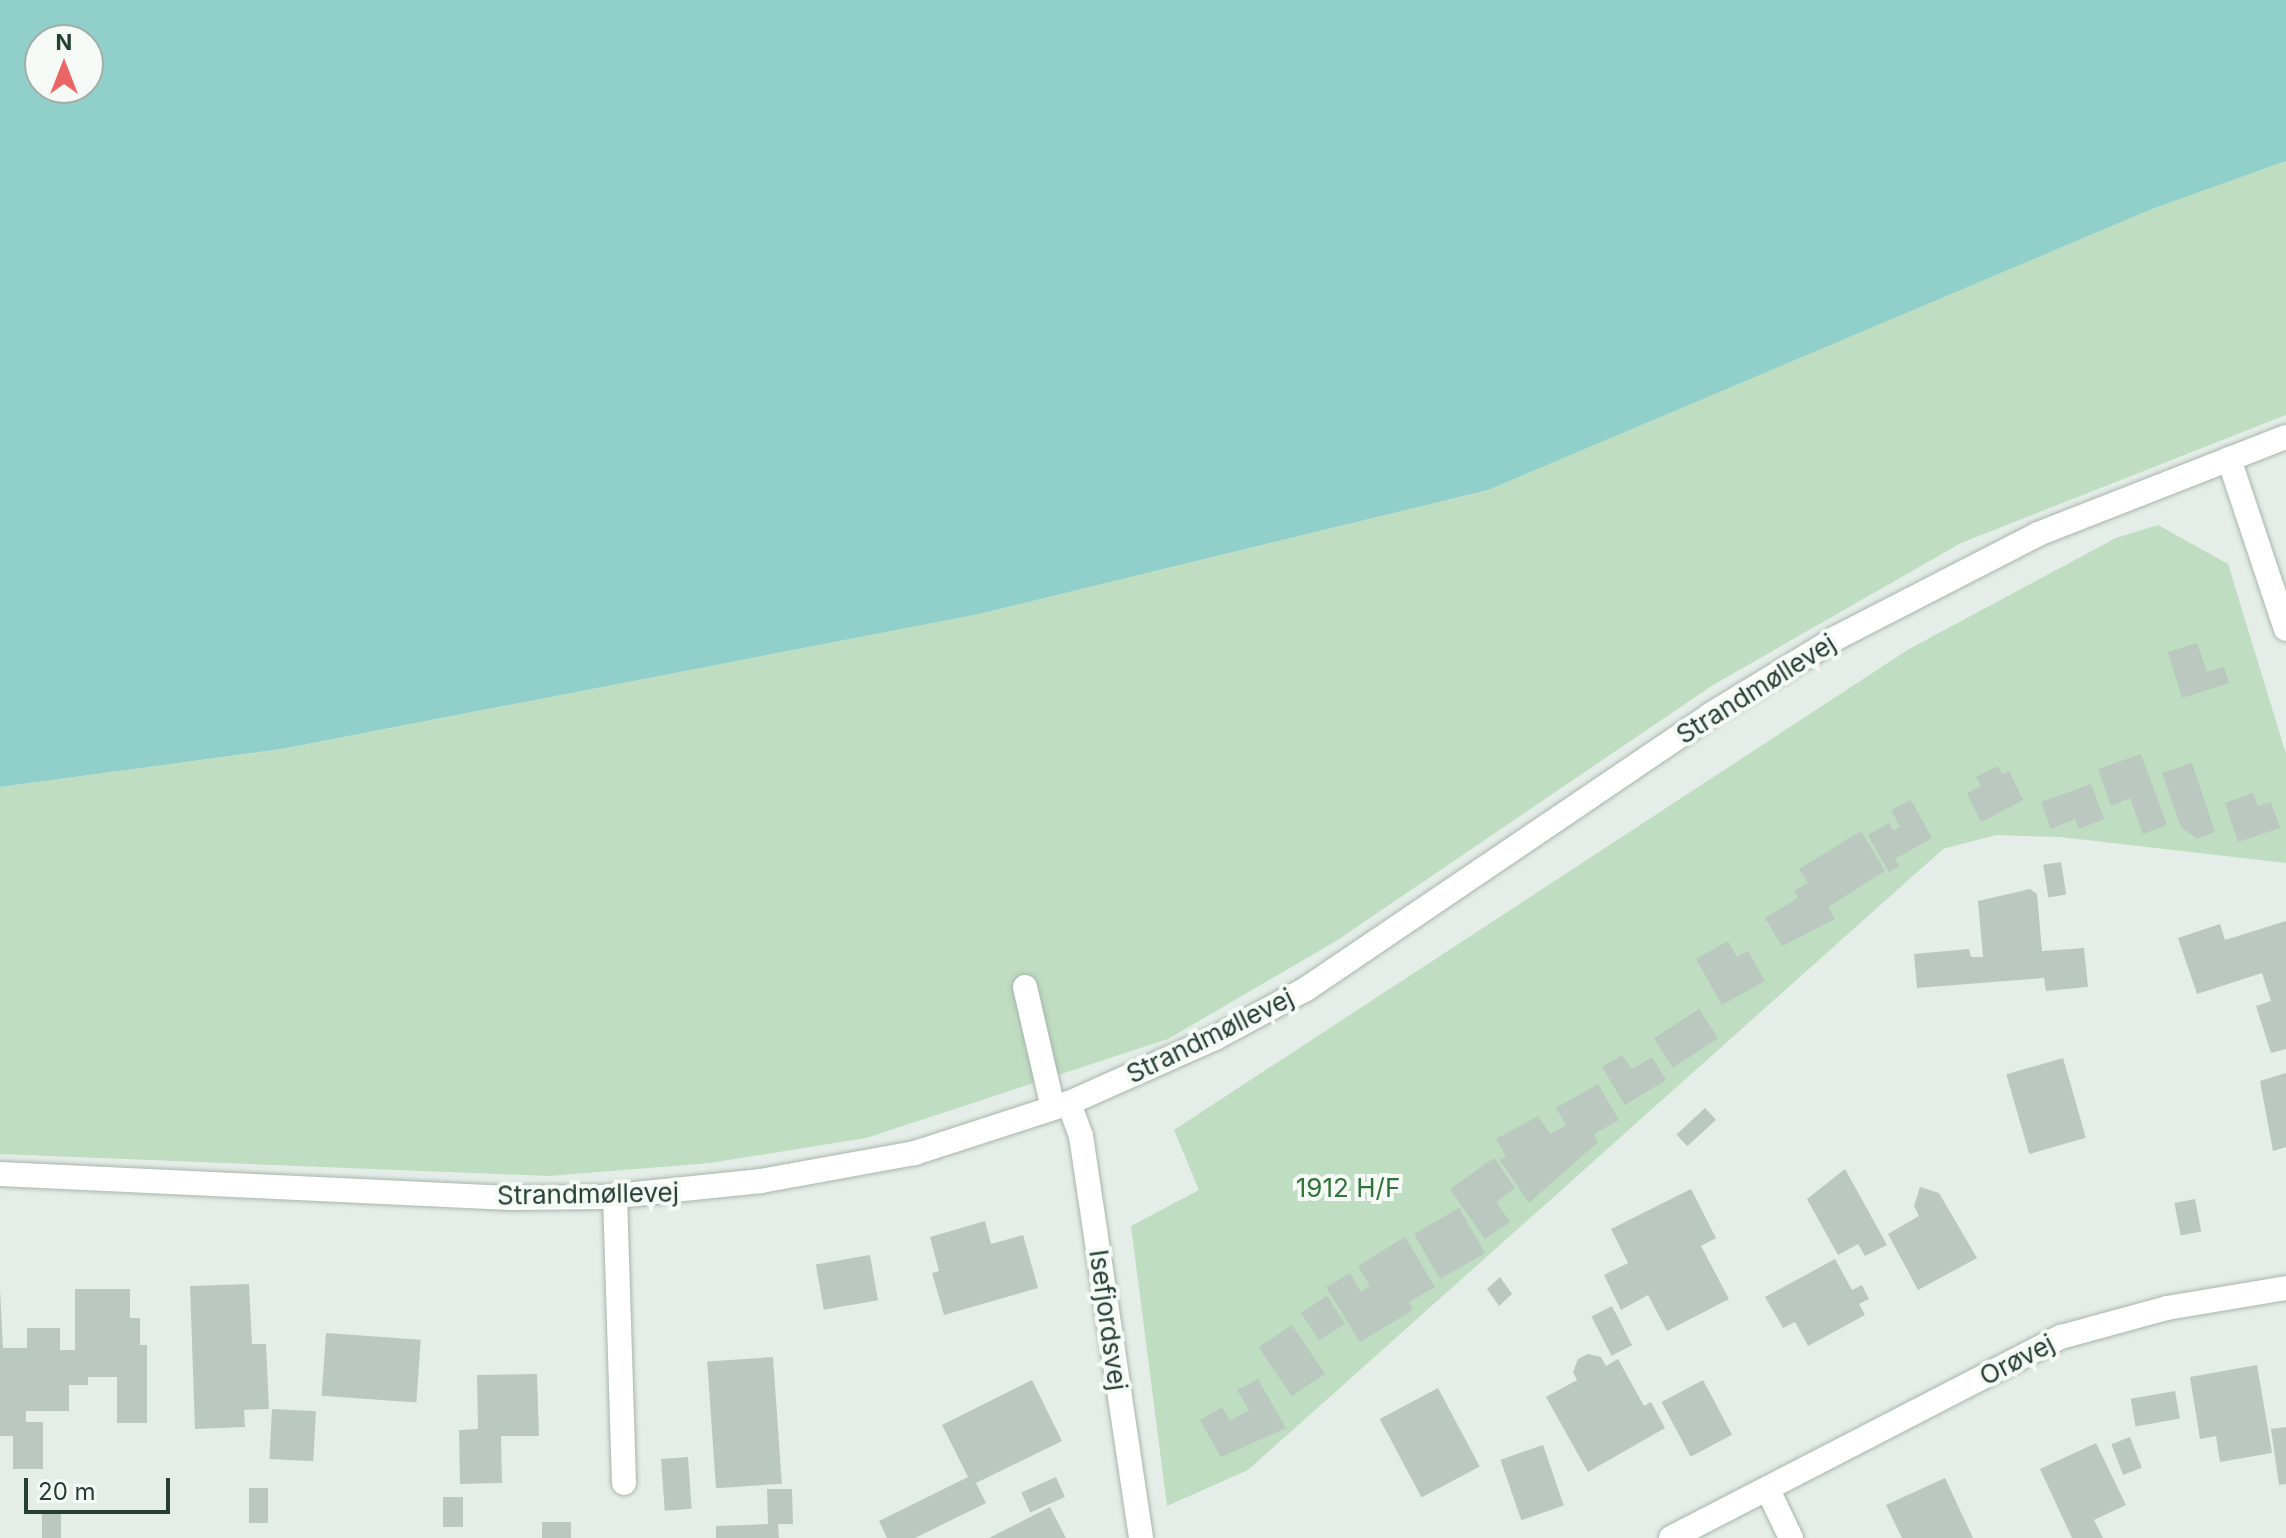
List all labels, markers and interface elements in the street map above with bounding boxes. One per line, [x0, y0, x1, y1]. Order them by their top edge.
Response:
north arrow [24, 24, 104, 104]
text: N [56, 29, 72, 55]
street label: Strandmøllevej [1671, 628, 1841, 750]
street label: Strandmøllevej [1121, 982, 1299, 1090]
park label: 1912 H/F [1296, 1172, 1400, 1204]
street label: Strandmøllevej [497, 1177, 679, 1211]
street label: Isefjordsvej [1083, 1248, 1133, 1392]
street label: Orøvej [1974, 1328, 2060, 1392]
scale bar [28, 1462, 174, 1512]
text: 20 m [38, 1477, 96, 1506]

